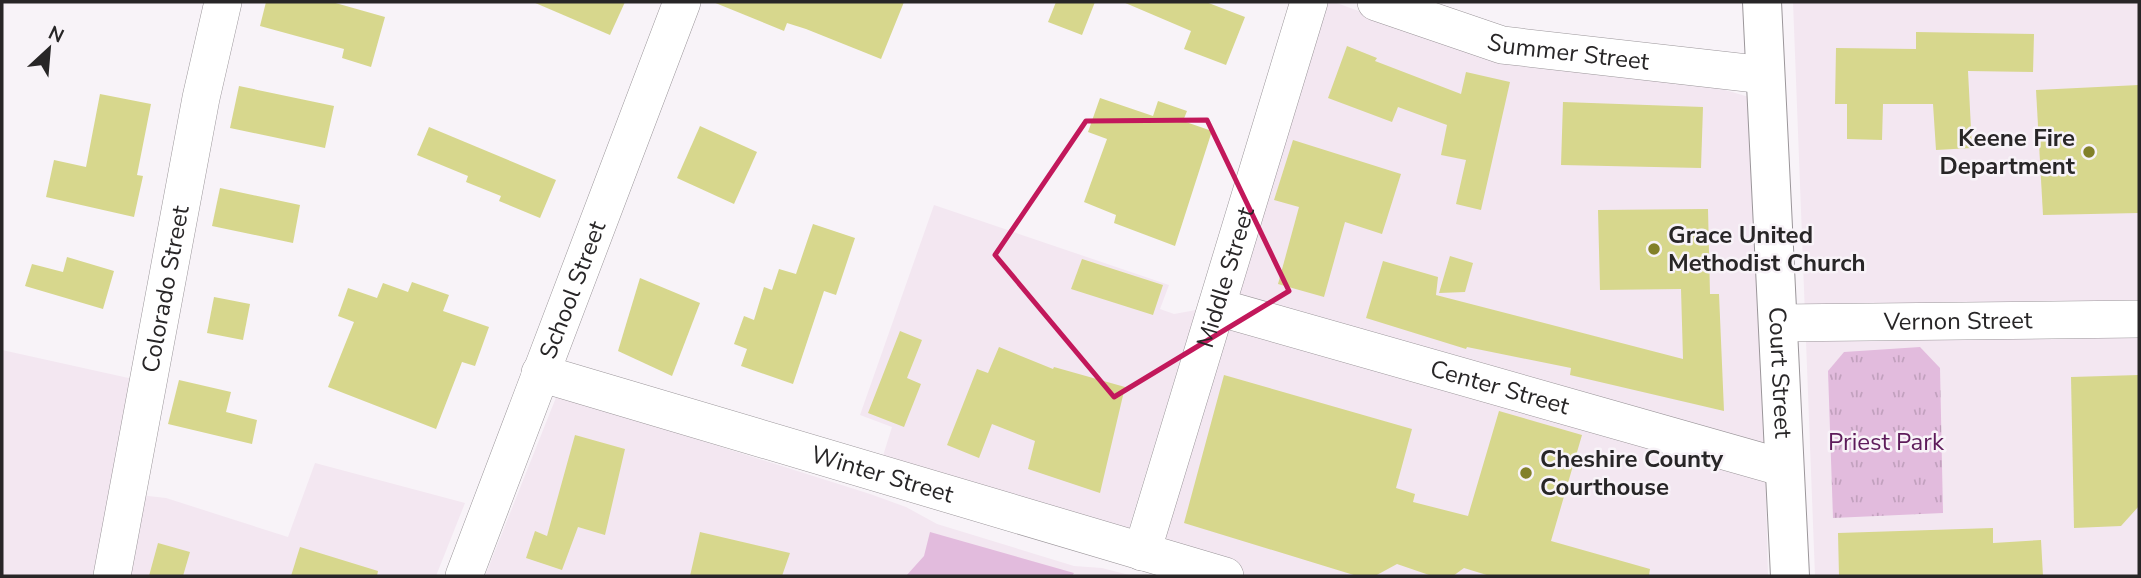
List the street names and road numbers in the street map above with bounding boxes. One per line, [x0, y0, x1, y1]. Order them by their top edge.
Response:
street label: Summer Street [1483, 25, 1652, 78]
street label: Colorado Street [134, 202, 197, 375]
street label: Middle Street [1189, 203, 1262, 352]
street label: School Street [532, 216, 614, 363]
street label: Vernon Street [1882, 304, 2033, 338]
street label: Court Street [1761, 306, 1799, 440]
street label: Center Street [1427, 352, 1574, 422]
street label: Winter Street [807, 438, 958, 511]

